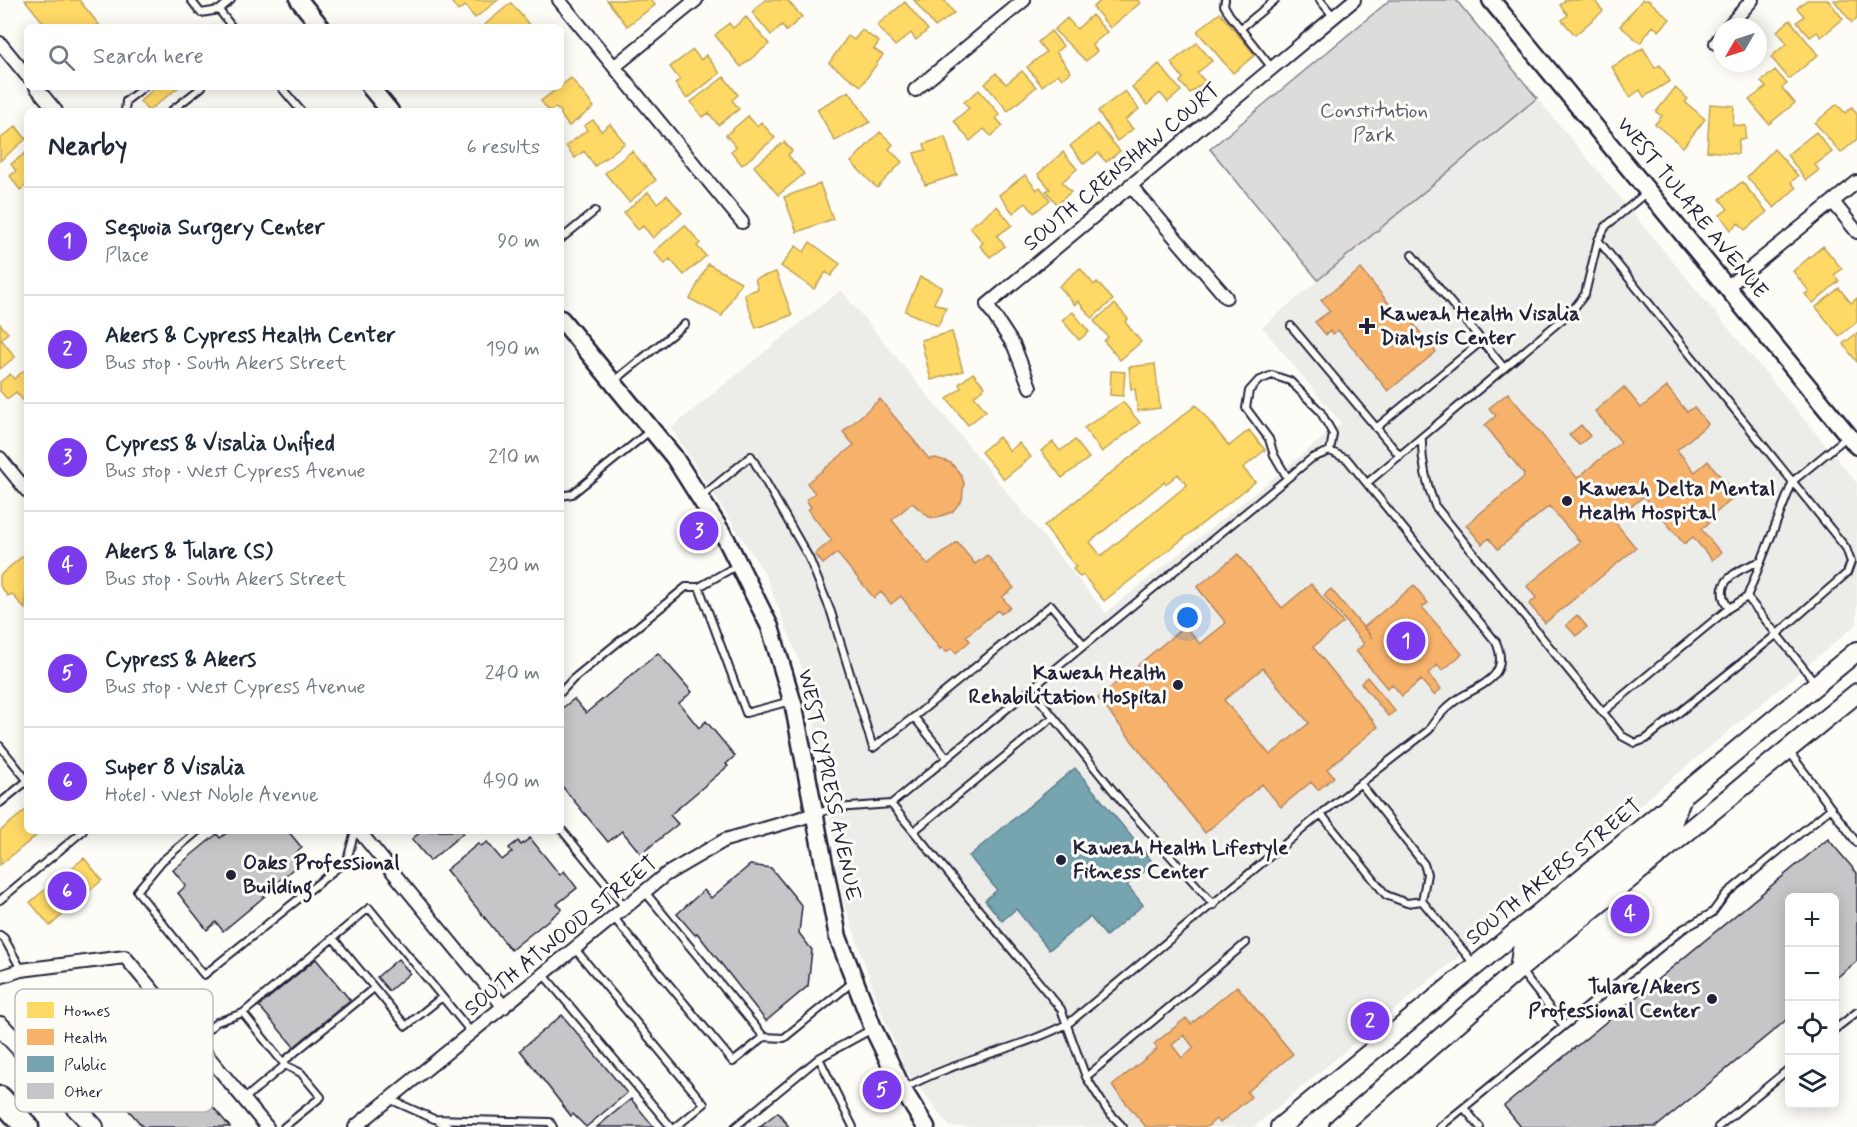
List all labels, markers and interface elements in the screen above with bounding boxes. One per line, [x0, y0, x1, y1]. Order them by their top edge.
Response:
north arrow [1713, 18, 1767, 72]
search box [24, 24, 564, 90]
icon: search [45, 41, 78, 74]
text: Search here [93, 43, 204, 71]
street label: SOUTH CRENSHAW COURT [1018, 76, 1226, 258]
park label: Constitution Park [1320, 97, 1428, 149]
street label: WEST TULARE AVENUE [1610, 111, 1774, 305]
text: Nearby [48, 130, 127, 164]
text: 6 results [467, 134, 540, 161]
text: Sequoia Surgery Center [105, 214, 324, 242]
text: 1 [63, 228, 72, 255]
text: 90 m [497, 228, 540, 255]
text: Place [105, 242, 149, 269]
place label: Kaweah Health Visalia Dialysis Center [1380, 300, 1580, 352]
marker: Kaweah Health Visalia Dialysis Center [1358, 317, 1376, 335]
text: Akers & Cypress Health Center [105, 322, 396, 350]
text: 2 [63, 336, 72, 363]
text: 190 m [486, 336, 540, 363]
text: Bus stop · South Akers Street [105, 350, 346, 377]
text: Cypress & Visalia Unified [105, 430, 335, 458]
text: 3 [63, 444, 72, 471]
text: 210 m [488, 444, 540, 471]
text: Bus stop · West Cypress Avenue [105, 458, 365, 485]
place label: Kaweah Delta Mental Health Hospital [1579, 475, 1775, 527]
marker: Kaweah Delta Mental Health Hospital [1560, 494, 1574, 508]
pin: 3 [680, 508, 718, 554]
text: Akers & Tulare (S) [105, 538, 273, 566]
text: 4 [62, 552, 73, 579]
text: 230 m [488, 552, 540, 579]
text: Bus stop · South Akers Street [105, 566, 346, 593]
your location [1173, 603, 1202, 632]
pin: 1 [1386, 618, 1426, 664]
text: Cypress & Akers [105, 646, 256, 674]
place label: Kaweah Health Rehabilitation Hospital [969, 659, 1166, 711]
text: 5 [62, 660, 74, 687]
text: 240 m [485, 660, 540, 687]
street label: WEST CYPRESS AVENUE [791, 667, 867, 904]
text: Bus stop · West Cypress Avenue [105, 674, 365, 701]
marker: Kaweah Health Rehabilitation Hospital [1171, 678, 1185, 692]
text: Super 8 Visalia [105, 754, 245, 782]
text: 6 [62, 768, 73, 795]
text: 490 m [483, 768, 540, 795]
text: Hotel · West Noble Avenue [105, 782, 318, 809]
street label: SOUTH AKERS STREET [1460, 792, 1648, 952]
place label: Kaweah Health Lifestyle Fitness Center [1073, 834, 1289, 886]
place label: Oaks Professional Building [243, 849, 400, 903]
street label: SOUTH ATWOOD STREET [459, 849, 663, 1023]
marker: Kaweah Health Lifestyle Fitness Center [1054, 853, 1068, 867]
pin: 6 [48, 868, 86, 914]
marker: Oaks Professional Building [224, 868, 238, 882]
pin: 4 [1610, 892, 1650, 936]
map controls [1785, 893, 1839, 1109]
button: + [1785, 893, 1839, 947]
button: − [1785, 947, 1839, 1001]
place label: Tulare/Akers Professional Center [1528, 973, 1701, 1025]
legend [15, 989, 213, 1112]
marker: Tulare/Akers Professional Center [1705, 992, 1719, 1006]
pin: 2 [1350, 998, 1390, 1044]
text: Homes [64, 1001, 110, 1022]
button: locate [1785, 1001, 1839, 1055]
text: Health [64, 1028, 107, 1049]
text: Public [64, 1055, 107, 1076]
button: layers [1785, 1055, 1839, 1109]
pin: 5 [862, 1068, 902, 1112]
text: Other [64, 1082, 103, 1103]

